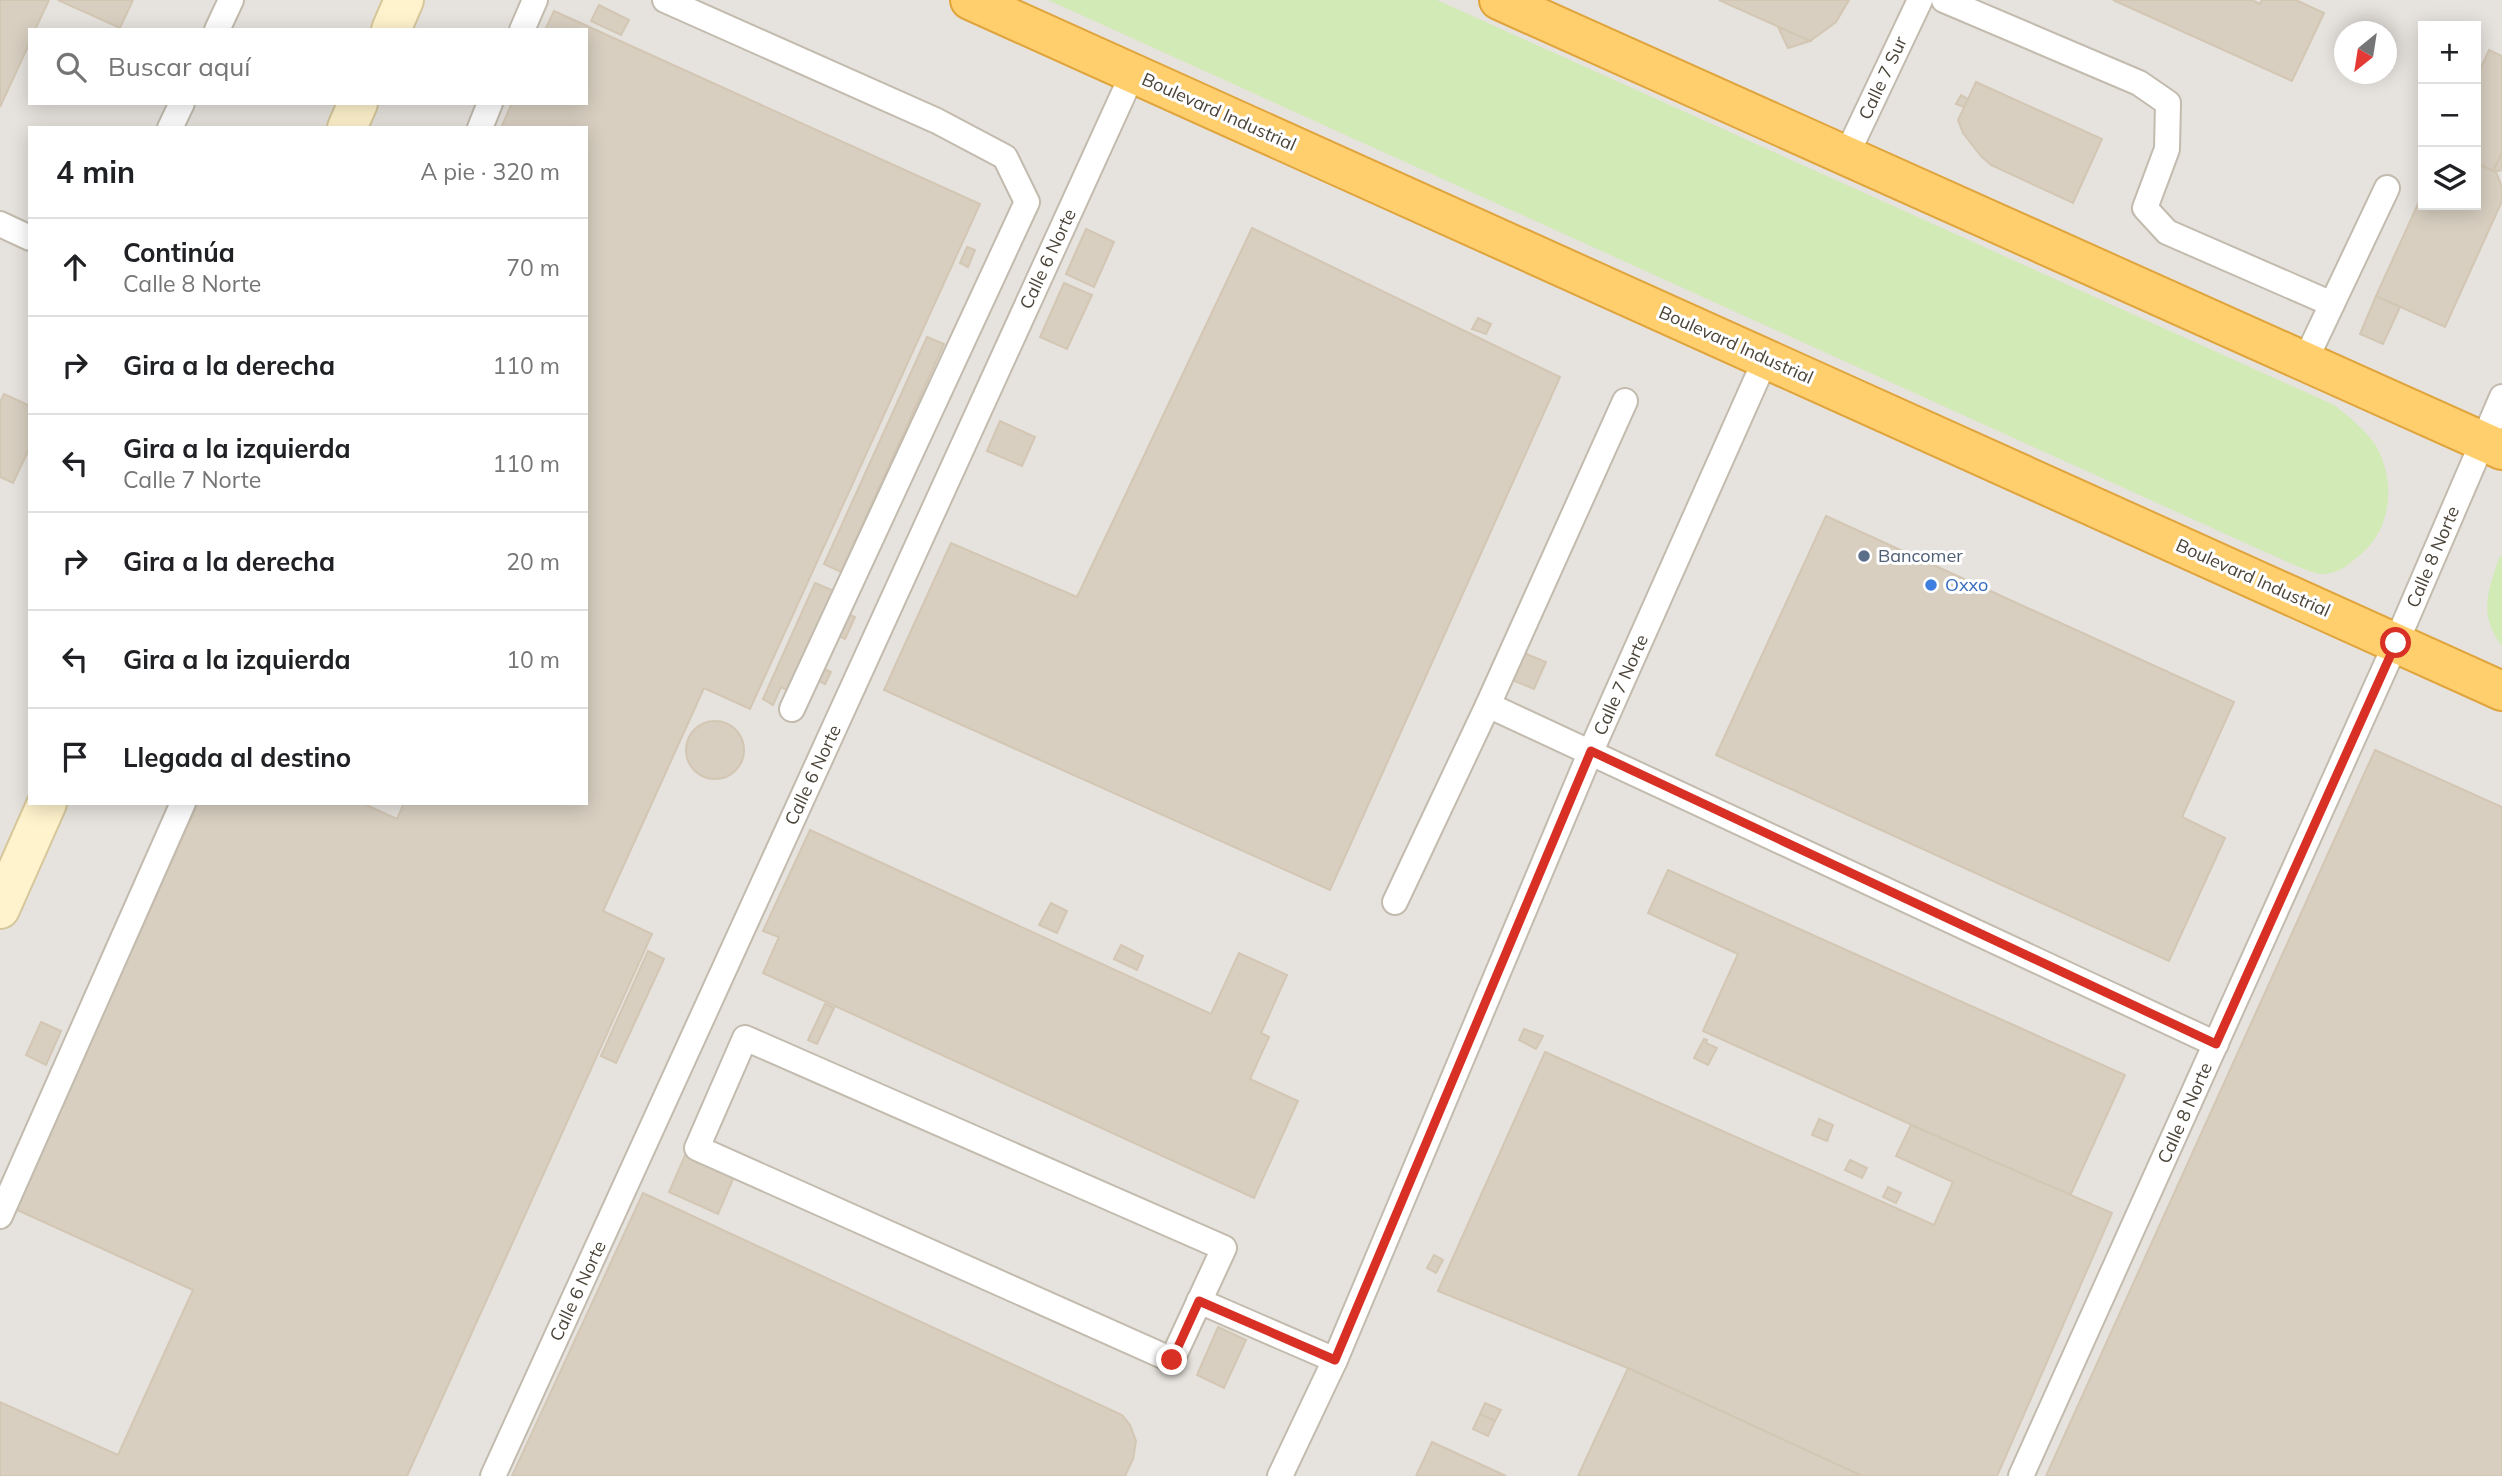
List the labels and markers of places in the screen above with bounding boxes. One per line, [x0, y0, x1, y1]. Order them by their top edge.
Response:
place label: Bancomer [1878, 544, 1963, 567]
marker: Bancomer [1856, 548, 1872, 564]
place label: Oxxo [1945, 573, 1988, 596]
marker: Oxxo [1923, 577, 1939, 593]

